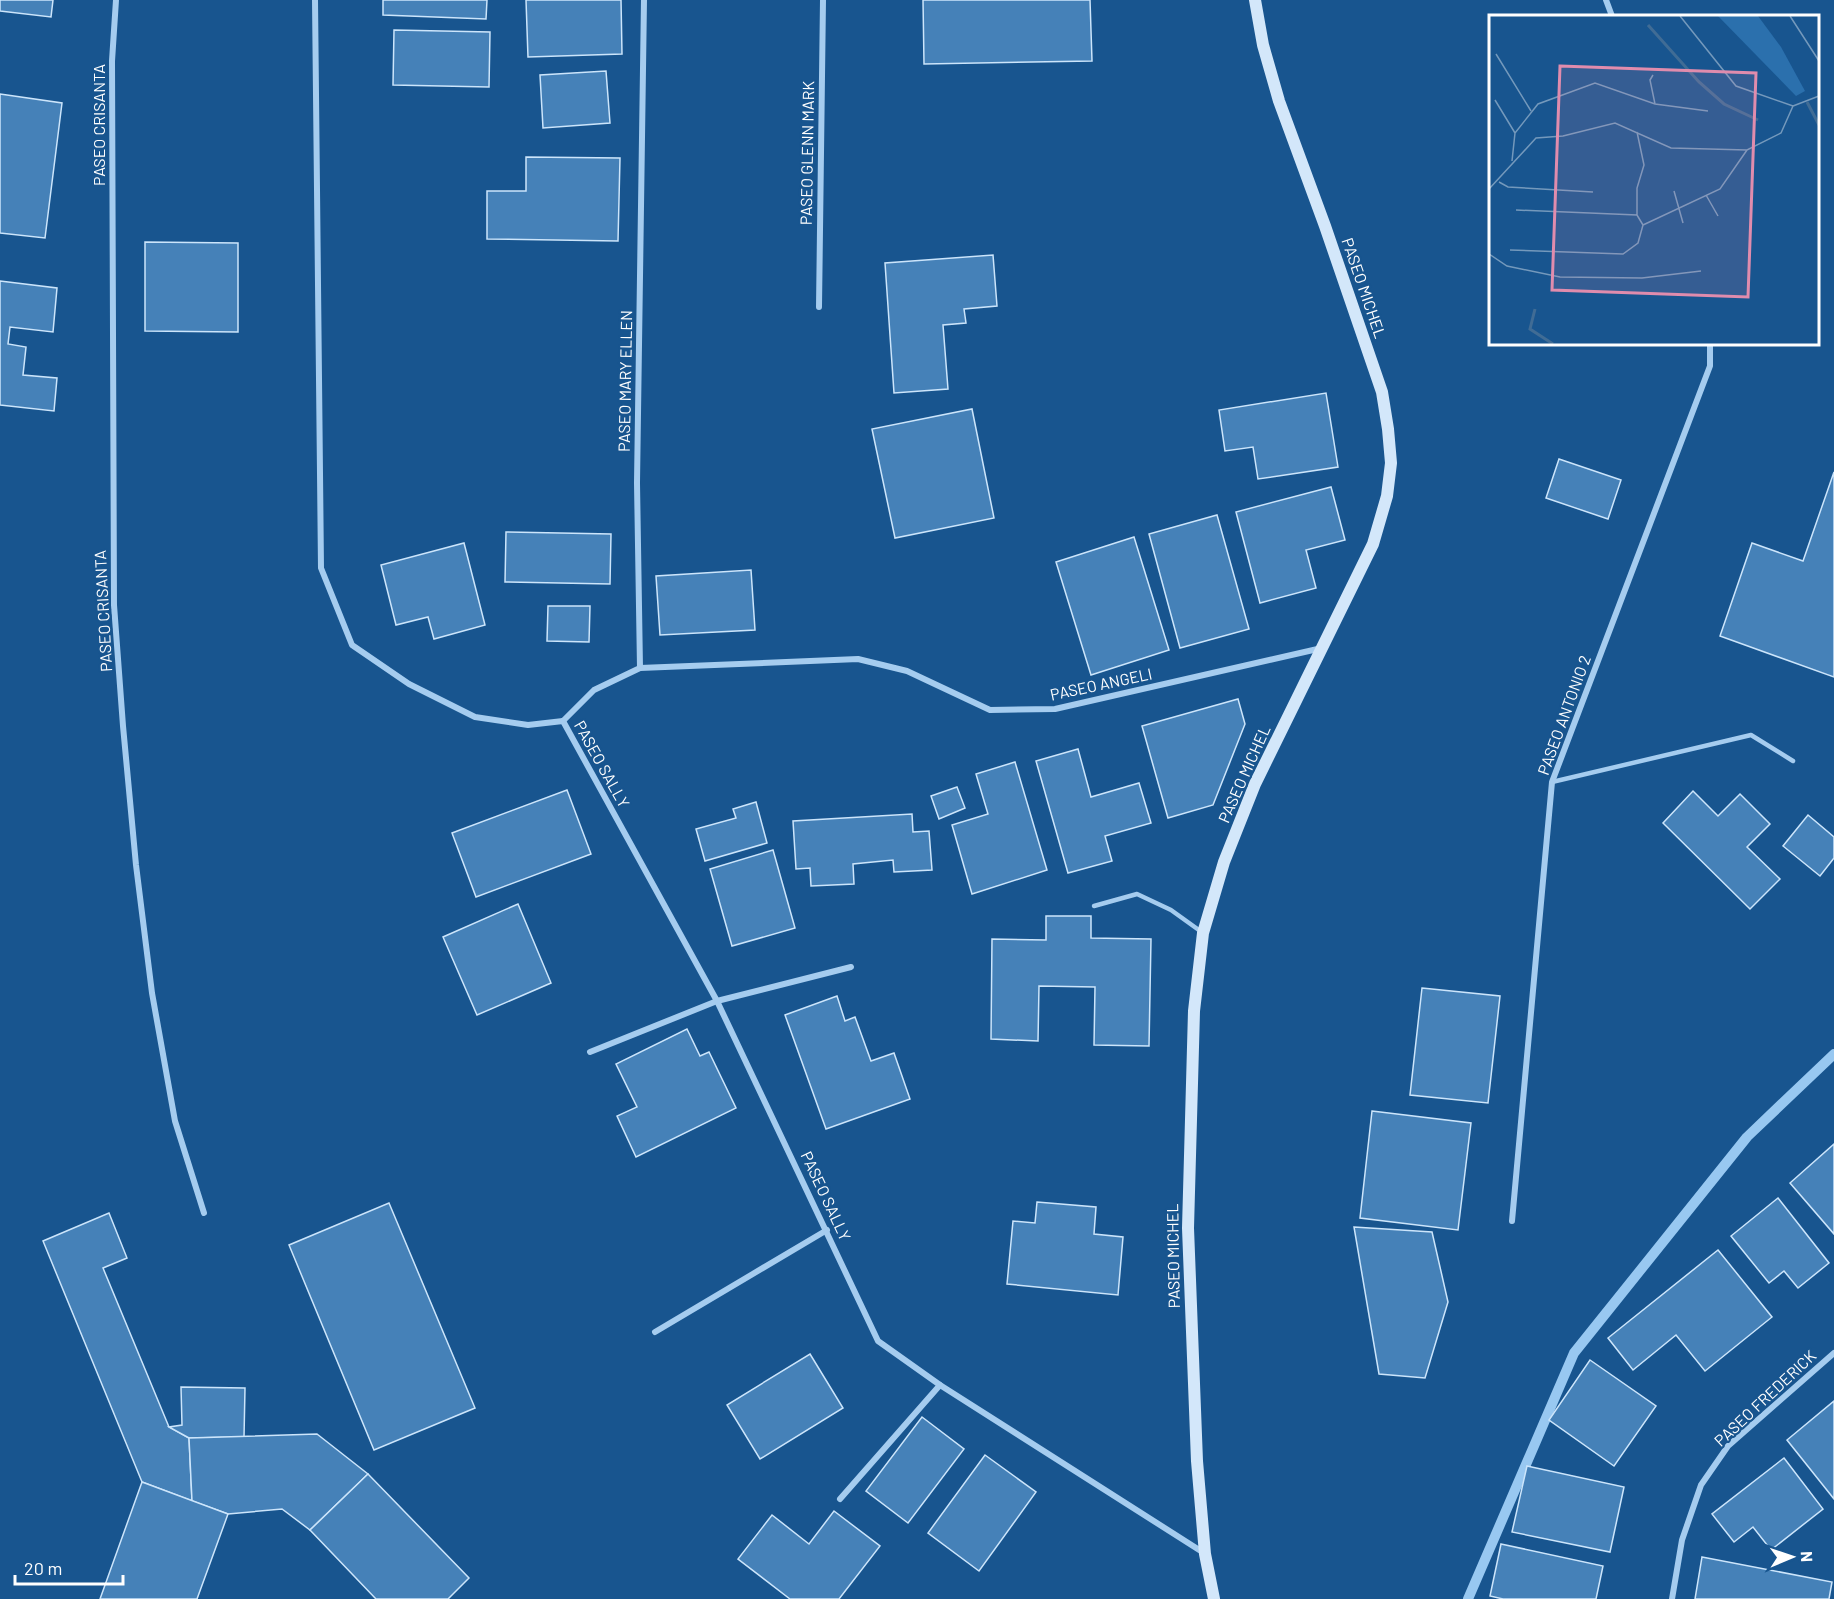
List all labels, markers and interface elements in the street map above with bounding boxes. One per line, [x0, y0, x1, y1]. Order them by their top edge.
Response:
inset map [1489, 15, 1819, 345]
street label: PASEO CRISANTA [89, 64, 108, 186]
street label: PASEO GLENN MARK [796, 80, 817, 225]
street label: PASEO MICHEL [1338, 235, 1391, 341]
street label: PASEO MARY ELLEN [614, 310, 635, 452]
street label: PASEO CRISANTA [90, 549, 115, 672]
street label: PASEO ANTONIO 2 [1533, 652, 1594, 777]
street label: PASEO ANGELI [1048, 663, 1154, 704]
street label: PASEO SALLY [571, 717, 634, 811]
street label: PASEO MICHEL [1214, 722, 1274, 826]
street label: PASEO SALLY [797, 1148, 855, 1243]
street label: PASEO MICHEL [1162, 1203, 1183, 1309]
street label: PASEO FREDERICK [1710, 1346, 1820, 1450]
north arrow [1762, 1527, 1822, 1587]
scale bar [15, 1548, 123, 1586]
text: N [1798, 1551, 1817, 1562]
text: 20 m [24, 1557, 62, 1579]

